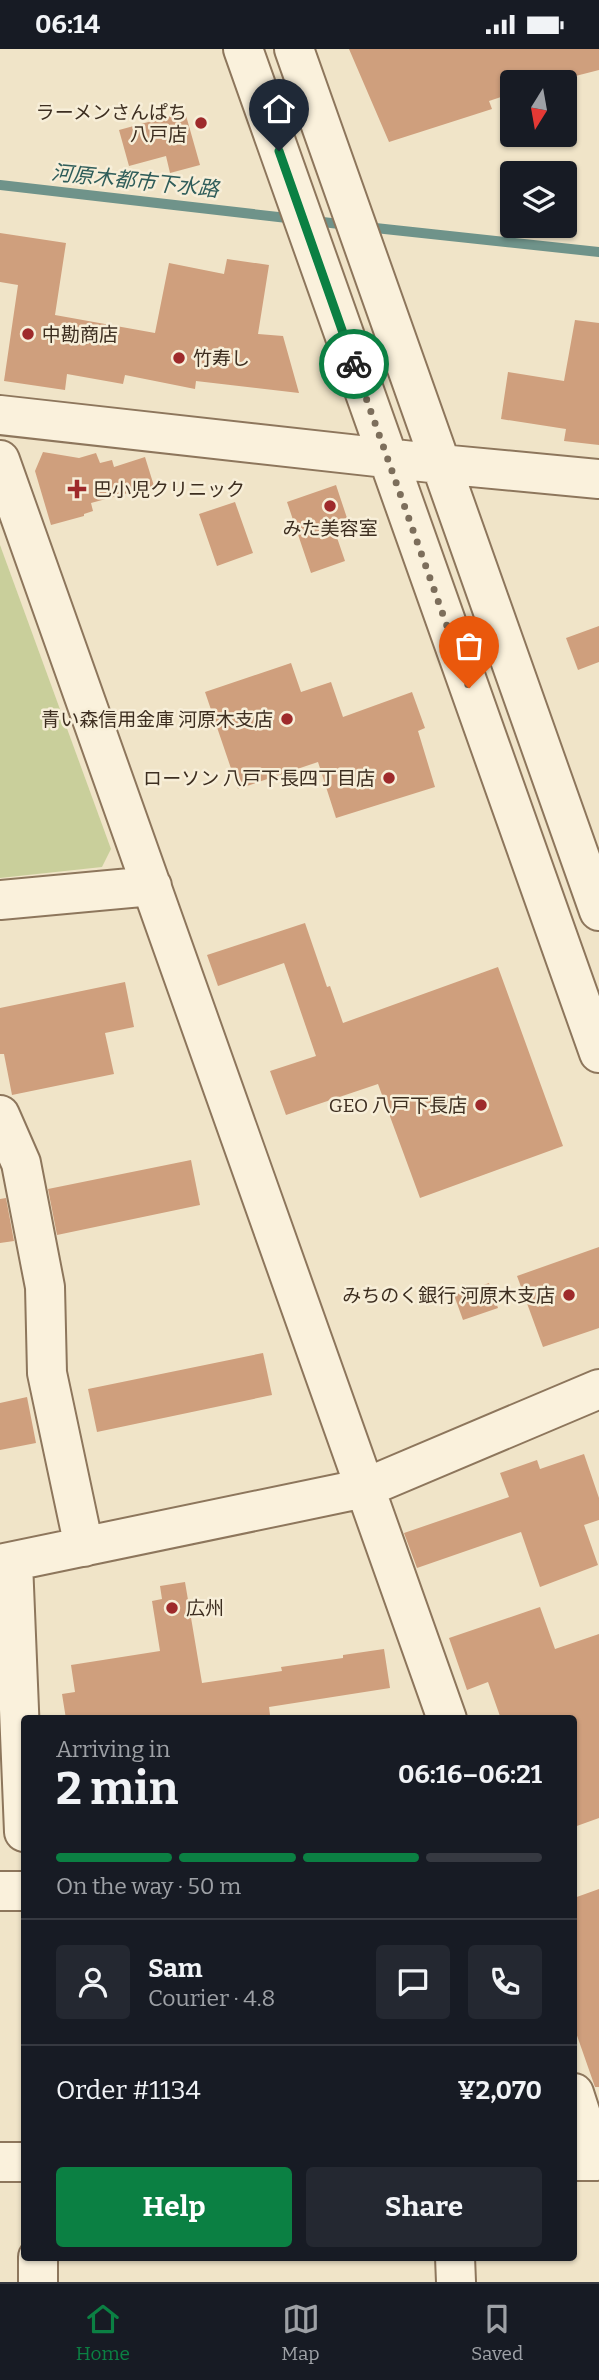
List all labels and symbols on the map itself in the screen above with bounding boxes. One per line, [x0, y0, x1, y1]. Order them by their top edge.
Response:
north arrow [500, 70, 578, 147]
pin [249, 79, 309, 151]
place label: ラーメンさんぱち 八戸店 [36, 101, 187, 146]
marker: ラーメンさんぱち 八戸店 [193, 115, 209, 131]
water label: 河原木都市下水路 [50, 159, 222, 203]
place label: 中勘商店 [42, 323, 118, 346]
marker: 中勘商店 [20, 326, 36, 342]
courier [319, 329, 389, 399]
place label: 竹寿し [193, 347, 250, 370]
marker: 竹寿し [171, 350, 187, 366]
place label: 巴小児クリニック [93, 478, 245, 501]
marker: 巴小児クリニック [67, 479, 87, 499]
marker: みた美容室 [322, 498, 338, 514]
place label: みた美容室 [282, 517, 378, 540]
pin [439, 616, 499, 688]
place label: 青い森信用金庫 河原木支店 [41, 708, 273, 731]
marker: 青い森信用金庫 河原木支店 [279, 711, 295, 727]
place label: ローソン 八戸下長四丁目店 [143, 767, 375, 790]
marker: ローソン 八戸下長四丁目店 [381, 770, 397, 786]
place label: GEO 八戸下長店 [329, 1094, 467, 1117]
marker: GEO 八戸下長店 [473, 1097, 489, 1113]
place label: みちのく銀行 河原木支店 [342, 1284, 555, 1307]
marker: みちのく銀行 河原木支店 [561, 1287, 577, 1303]
place label: 広州 [186, 1597, 224, 1620]
marker: 広州 [164, 1600, 180, 1616]

